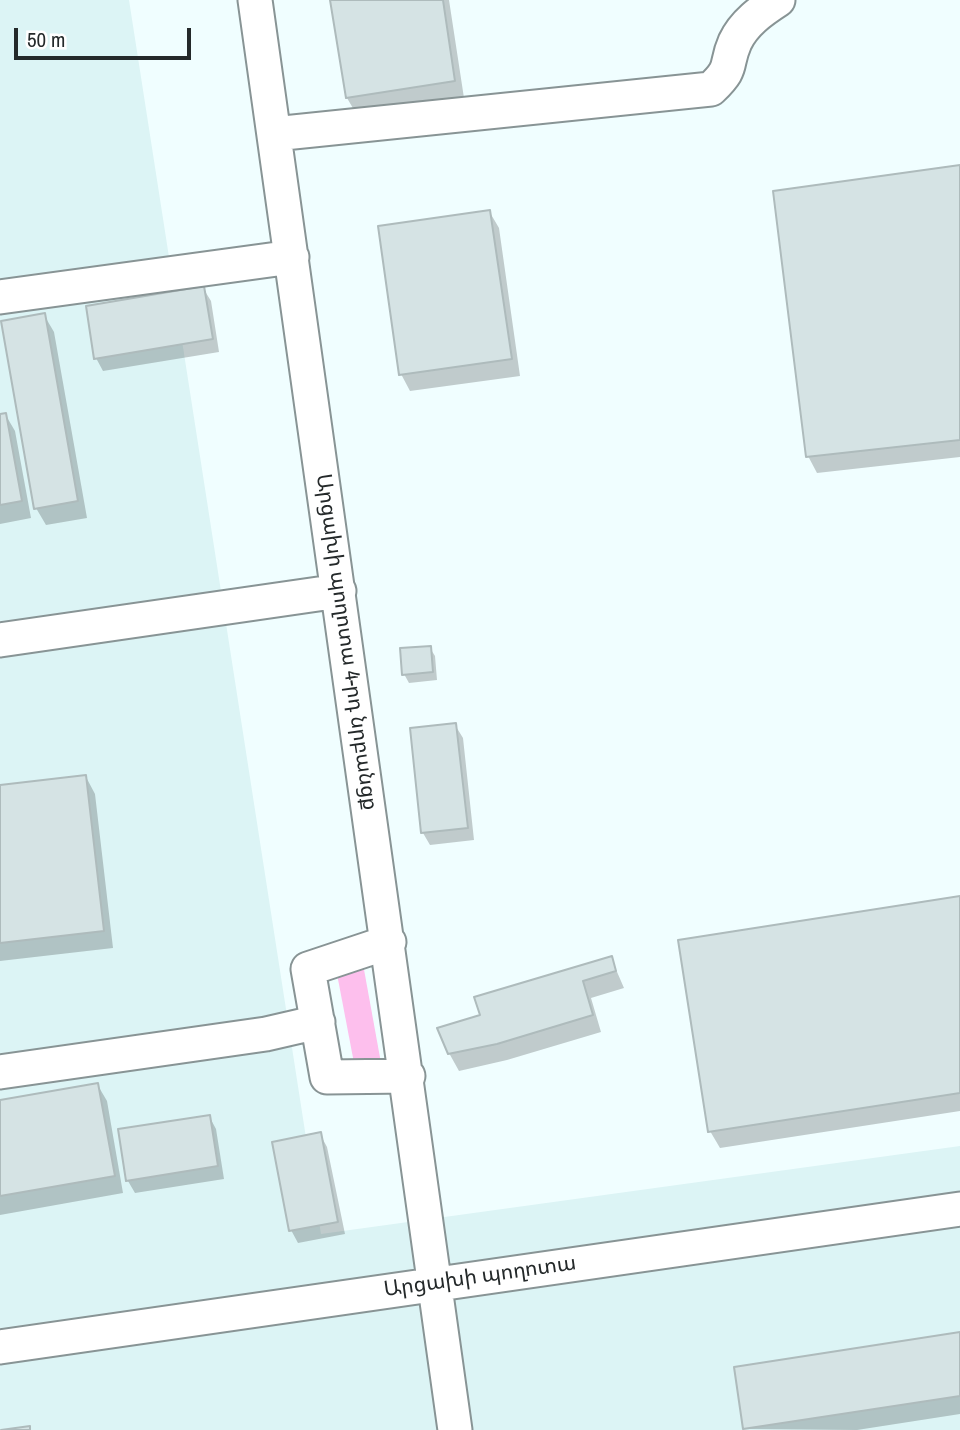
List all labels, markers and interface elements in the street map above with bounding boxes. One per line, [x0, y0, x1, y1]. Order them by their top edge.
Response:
scale bar [18, 14, 194, 58]
text: 50 m [27, 25, 65, 54]
street label: Արցախի պողոտա 4-րդ նրբանցք [310, 472, 382, 812]
street label: Արցախի պողոտա [382, 1251, 578, 1303]

